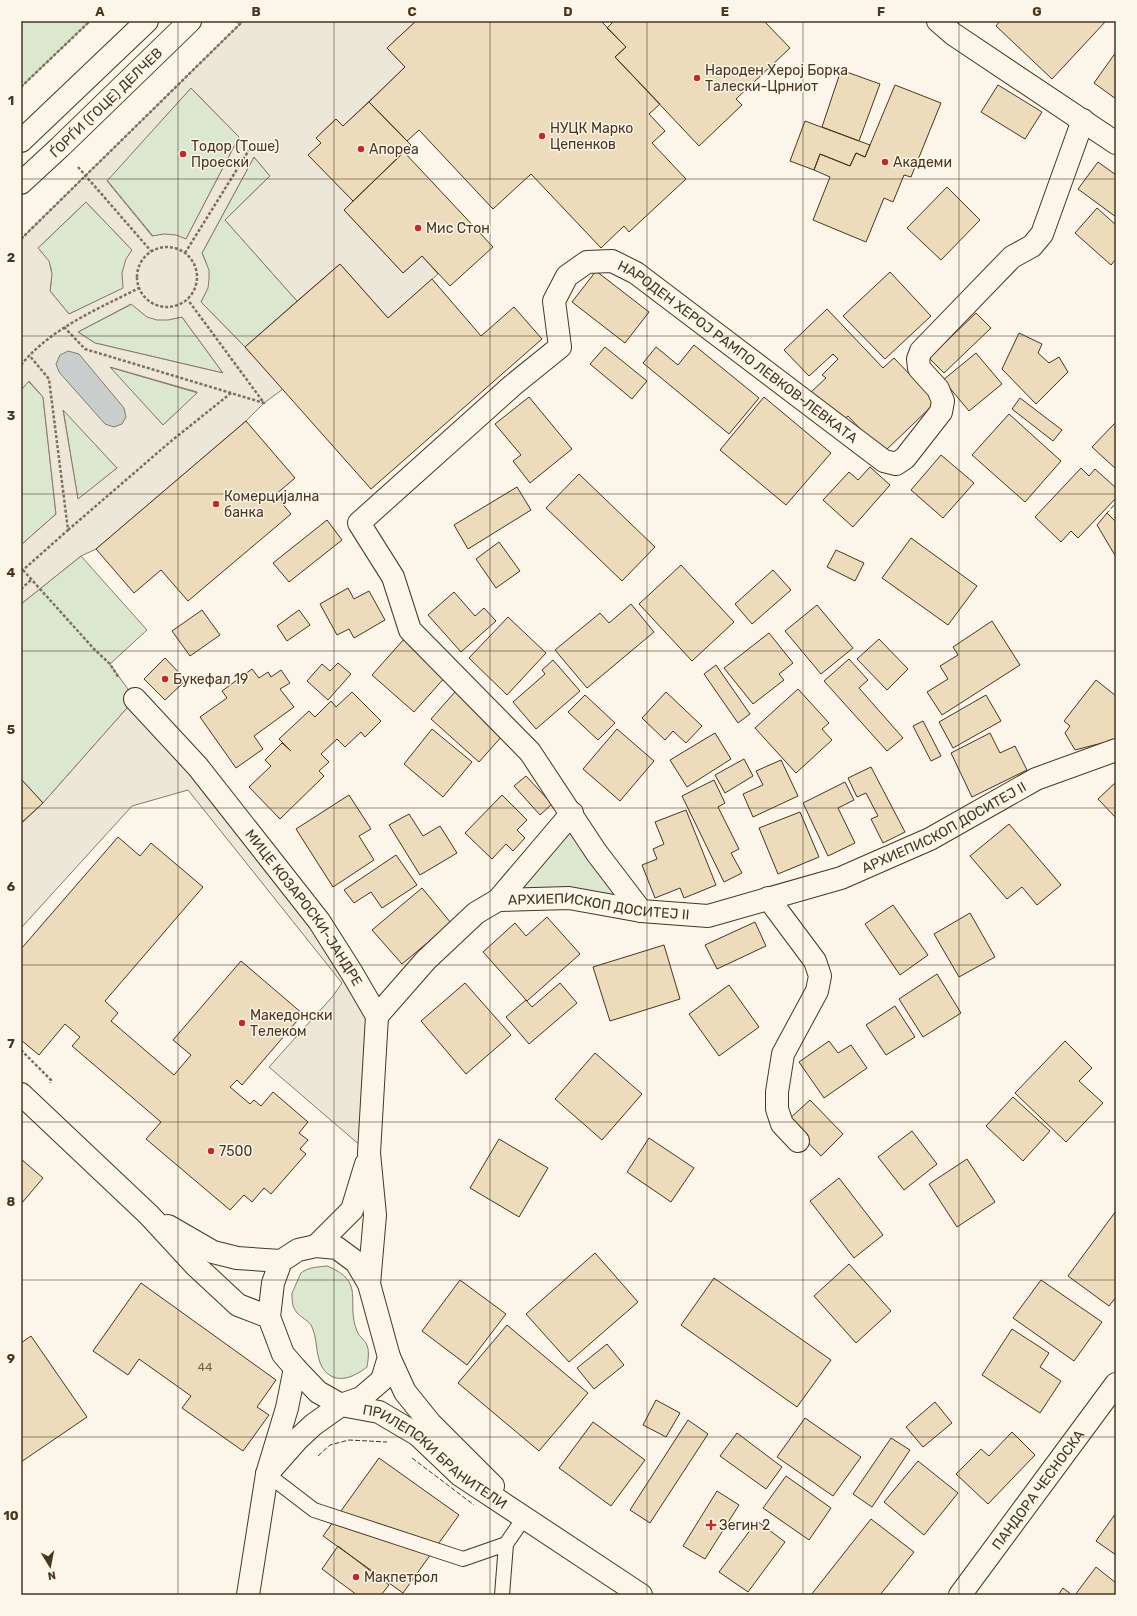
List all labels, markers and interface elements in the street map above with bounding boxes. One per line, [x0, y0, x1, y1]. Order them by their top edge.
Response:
text: A [95, 4, 105, 19]
text: B [251, 4, 261, 19]
text: C [407, 4, 417, 19]
text: D [563, 4, 573, 19]
text: E [721, 4, 729, 19]
text: F [877, 4, 885, 19]
text: G [1032, 4, 1042, 19]
street label: ЃОРЃИ (ГОЦЕ) ДЕЛЧЕВ [45, 44, 166, 161]
place label: Народен Херој Борка Талески-Црниот [705, 62, 848, 95]
marker: Народен Херој Борка Талески-Црниот [692, 73, 702, 83]
text: 1 [8, 93, 14, 108]
place label: НУЦК Марко Цепенков [550, 120, 633, 153]
marker: НУЦК Марко Цепенков [537, 131, 547, 141]
place label: Тодор (Тоше) Проески [191, 138, 279, 171]
place label: Апореа [369, 141, 419, 158]
marker: Апореа [356, 144, 366, 154]
marker: Тодор (Тоше) Проески [178, 149, 188, 159]
place label: Академи [893, 154, 952, 171]
marker: Академи [880, 157, 890, 167]
place label: Мис Стон [426, 220, 490, 237]
marker: Мис Стон [413, 223, 423, 233]
text: 2 [7, 250, 15, 265]
street label: НАРОДЕН ХЕРОЈ РАМПО ЛЕВКОВ-ЛЕВКАТА [615, 257, 862, 447]
text: 3 [7, 408, 16, 423]
place label: Комерцијална банка [224, 488, 319, 521]
marker: Комерцијална банка [211, 499, 221, 509]
text: 4 [7, 565, 16, 580]
place label: Букефал 19 [173, 671, 248, 688]
marker: Букефал 19 [160, 674, 170, 684]
text: 5 [7, 722, 15, 737]
street label: АРХИЕПИСКОП ДОСИТЕЈ II [859, 778, 1029, 876]
street label: МИЦЕ КОЗАРОСКИ-ЈАНДРЕ [242, 826, 366, 989]
text: 6 [7, 879, 16, 894]
street label: АРХИЕПИСКОП ДОСИТЕЈ II [508, 889, 690, 923]
place label: Македонски Телеком [250, 1007, 333, 1040]
marker: Македонски Телеком [237, 1018, 247, 1028]
text: 7 [7, 1036, 15, 1051]
place label: 7500 [219, 1143, 252, 1160]
marker: 7500 [206, 1146, 216, 1156]
text: 8 [7, 1194, 16, 1209]
text: 9 [7, 1351, 15, 1366]
house number: 44 [198, 1360, 213, 1374]
street label: ПРИЛЕПСКИ БРАНИТЕЛИ [361, 1401, 510, 1512]
street label: ПАНДОРА ЧЕСНОСКА [988, 1426, 1088, 1553]
text: 10 [3, 1508, 19, 1523]
place label: Зегин 2 [719, 1517, 770, 1534]
marker: Зегин 2 [706, 1520, 716, 1530]
north arrow [30, 1546, 70, 1586]
text: N [47, 1568, 57, 1582]
place label: Макпетрол [364, 1569, 438, 1586]
marker: Макпетрол [351, 1572, 361, 1582]

